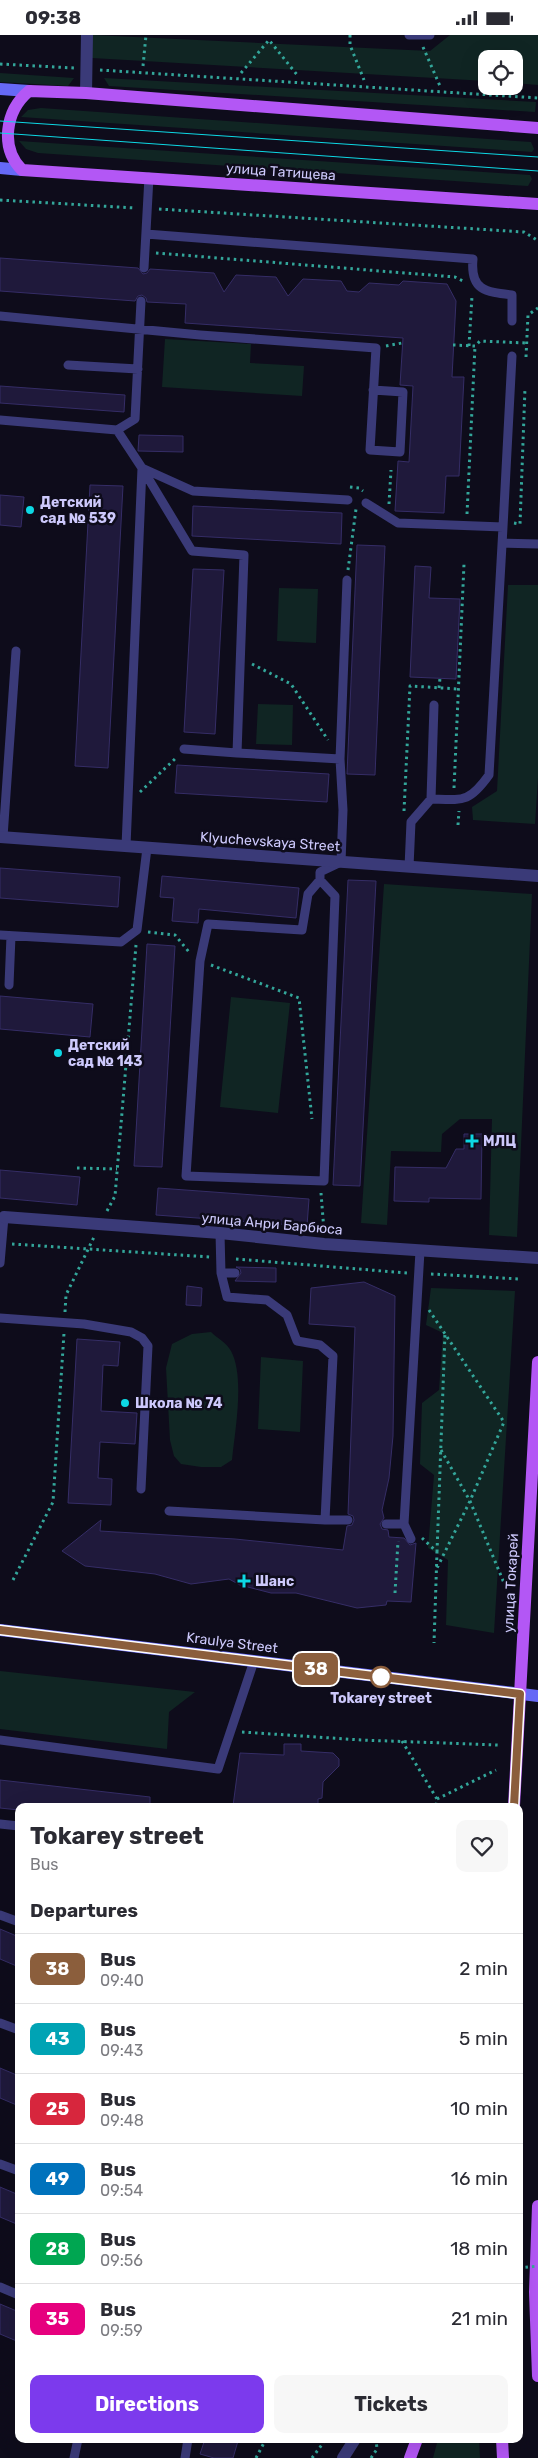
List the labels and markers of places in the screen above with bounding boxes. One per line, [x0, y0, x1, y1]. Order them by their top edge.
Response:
place label: Детский сад № 539 [40, 494, 116, 527]
marker: Детский сад № 539 [24, 504, 36, 516]
place label: Детский сад № 143 [68, 1037, 143, 1070]
marker: Детский сад № 143 [52, 1047, 64, 1059]
place label: МЛЦ [483, 1133, 516, 1150]
marker: МЛЦ [465, 1134, 479, 1148]
place label: Школа № 74 [135, 1395, 223, 1412]
marker: Школа № 74 [119, 1397, 131, 1409]
place label: Шанс [255, 1573, 294, 1590]
marker: Шанс [237, 1574, 251, 1588]
marker: Tokarey street [370, 1666, 392, 1688]
place label: Tokarey street [330, 1690, 432, 1707]

